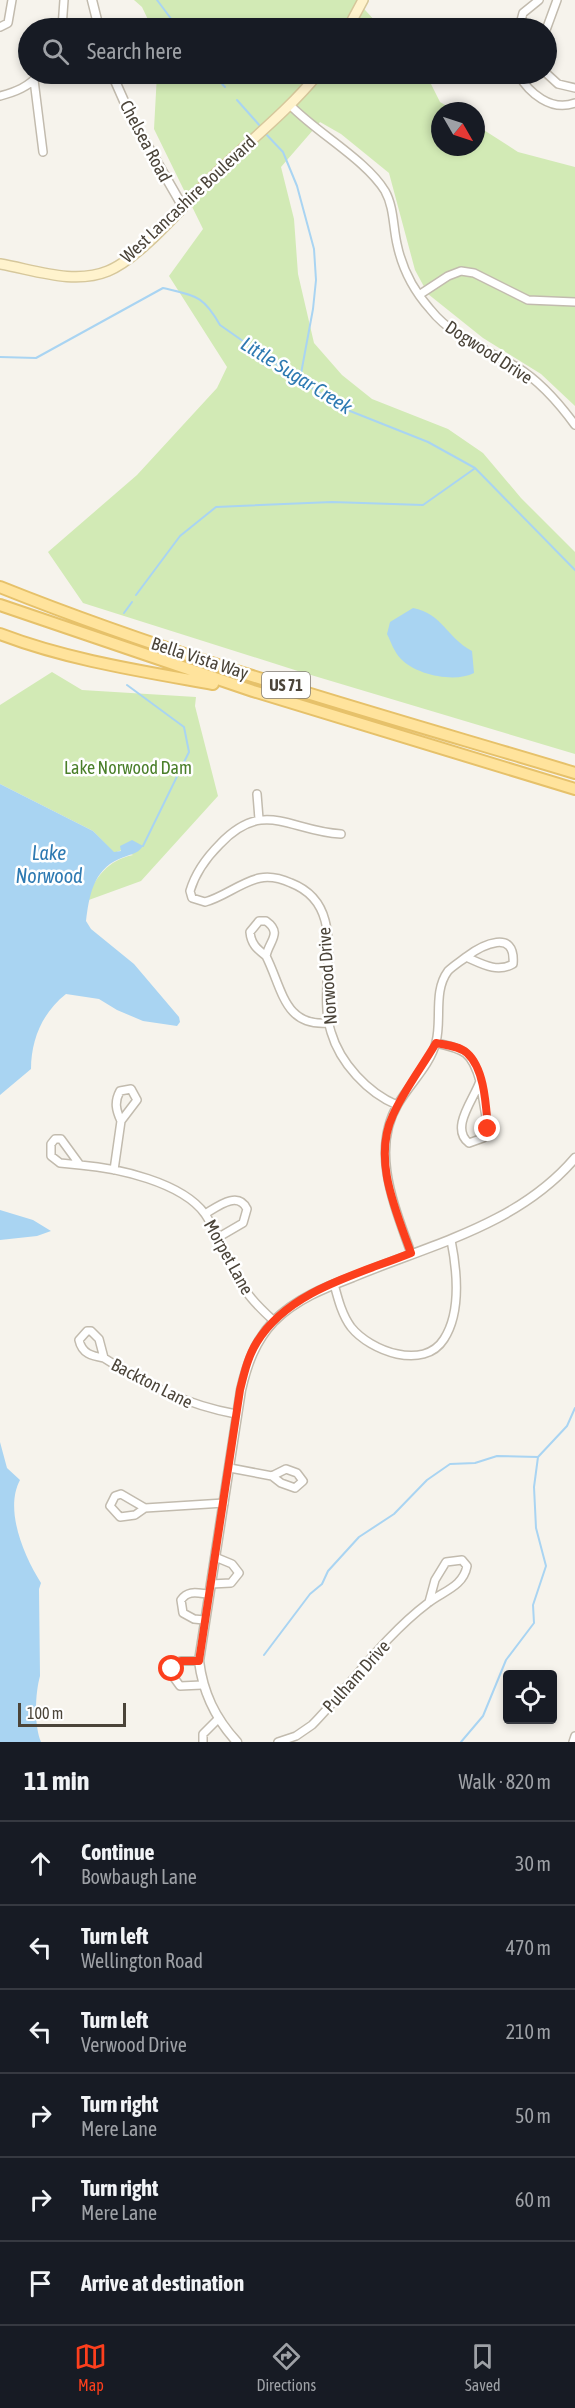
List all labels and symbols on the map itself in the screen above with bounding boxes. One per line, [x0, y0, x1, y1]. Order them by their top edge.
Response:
street label: Chelsea Road [116, 97, 176, 185]
north arrow [431, 102, 485, 156]
street label: West Lancashire Boulevard [116, 131, 260, 267]
street label: Dogwood Drive [441, 316, 537, 388]
water label: Little Sugar Creek [237, 332, 357, 418]
street label: Bella Vista Way [149, 632, 251, 684]
road number: US 71 [262, 672, 310, 698]
park label: Lake Norwood Dam [64, 757, 192, 778]
water label: Lake Norwood [15, 841, 83, 887]
street label: Norwood Drive [313, 926, 341, 1026]
route end [474, 1115, 500, 1141]
street label: Morpet Lane [200, 1216, 258, 1298]
street label: Backton Lane [108, 1354, 196, 1412]
street label: Pulham Drive [318, 1636, 394, 1716]
route start [158, 1655, 184, 1681]
scale bar [18, 1700, 126, 1728]

